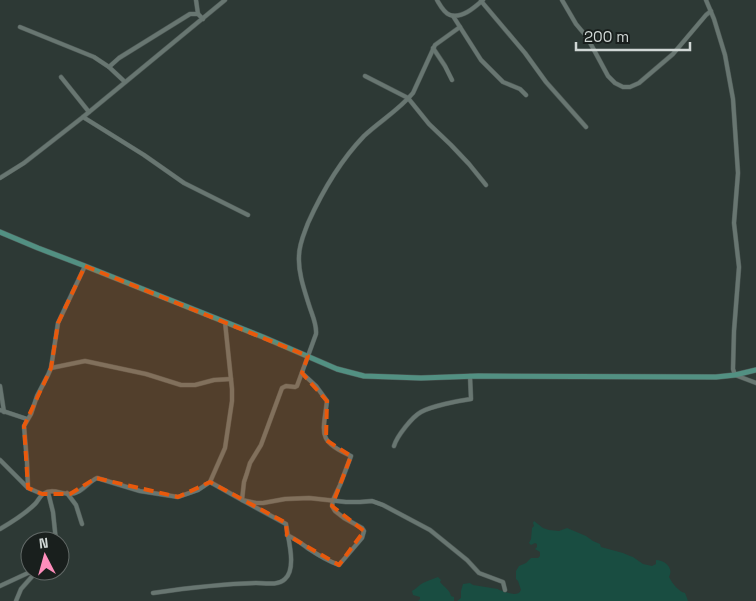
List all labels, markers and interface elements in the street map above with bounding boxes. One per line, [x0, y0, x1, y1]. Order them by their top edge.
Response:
scale bar [576, 20, 690, 52]
text: 200 m [584, 27, 629, 46]
north arrow [20, 531, 70, 581]
text: N [38, 534, 49, 553]

